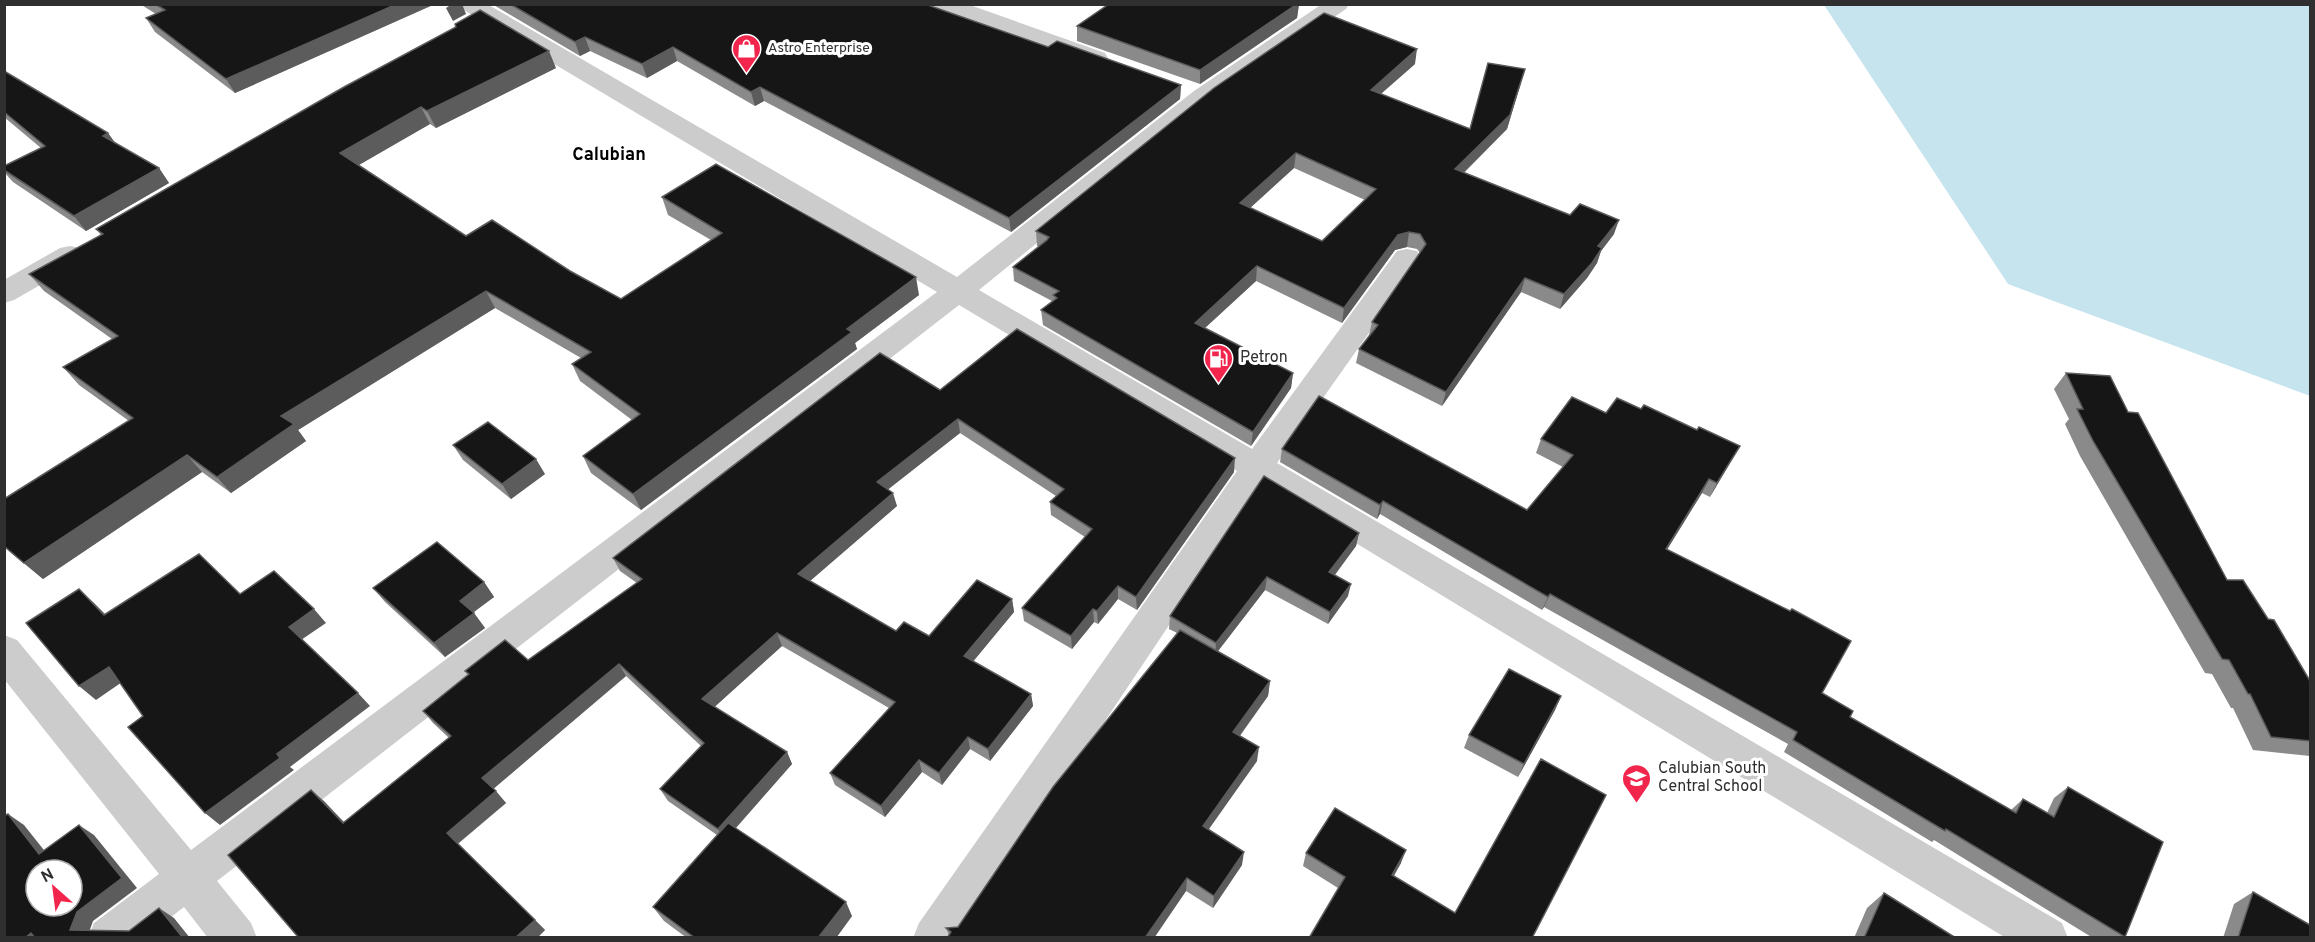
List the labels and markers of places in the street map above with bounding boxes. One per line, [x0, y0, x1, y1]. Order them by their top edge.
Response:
shop icon: Astro Enterprise [731, 32, 763, 74]
place label: Astro Enterprise [768, 40, 870, 57]
fuel station icon: Petron [1203, 342, 1235, 384]
place label: Petron [1240, 348, 1288, 368]
place label: Calubian South Central School [1658, 759, 1766, 797]
school or university icon: Calubian South Central School [1621, 762, 1653, 804]

